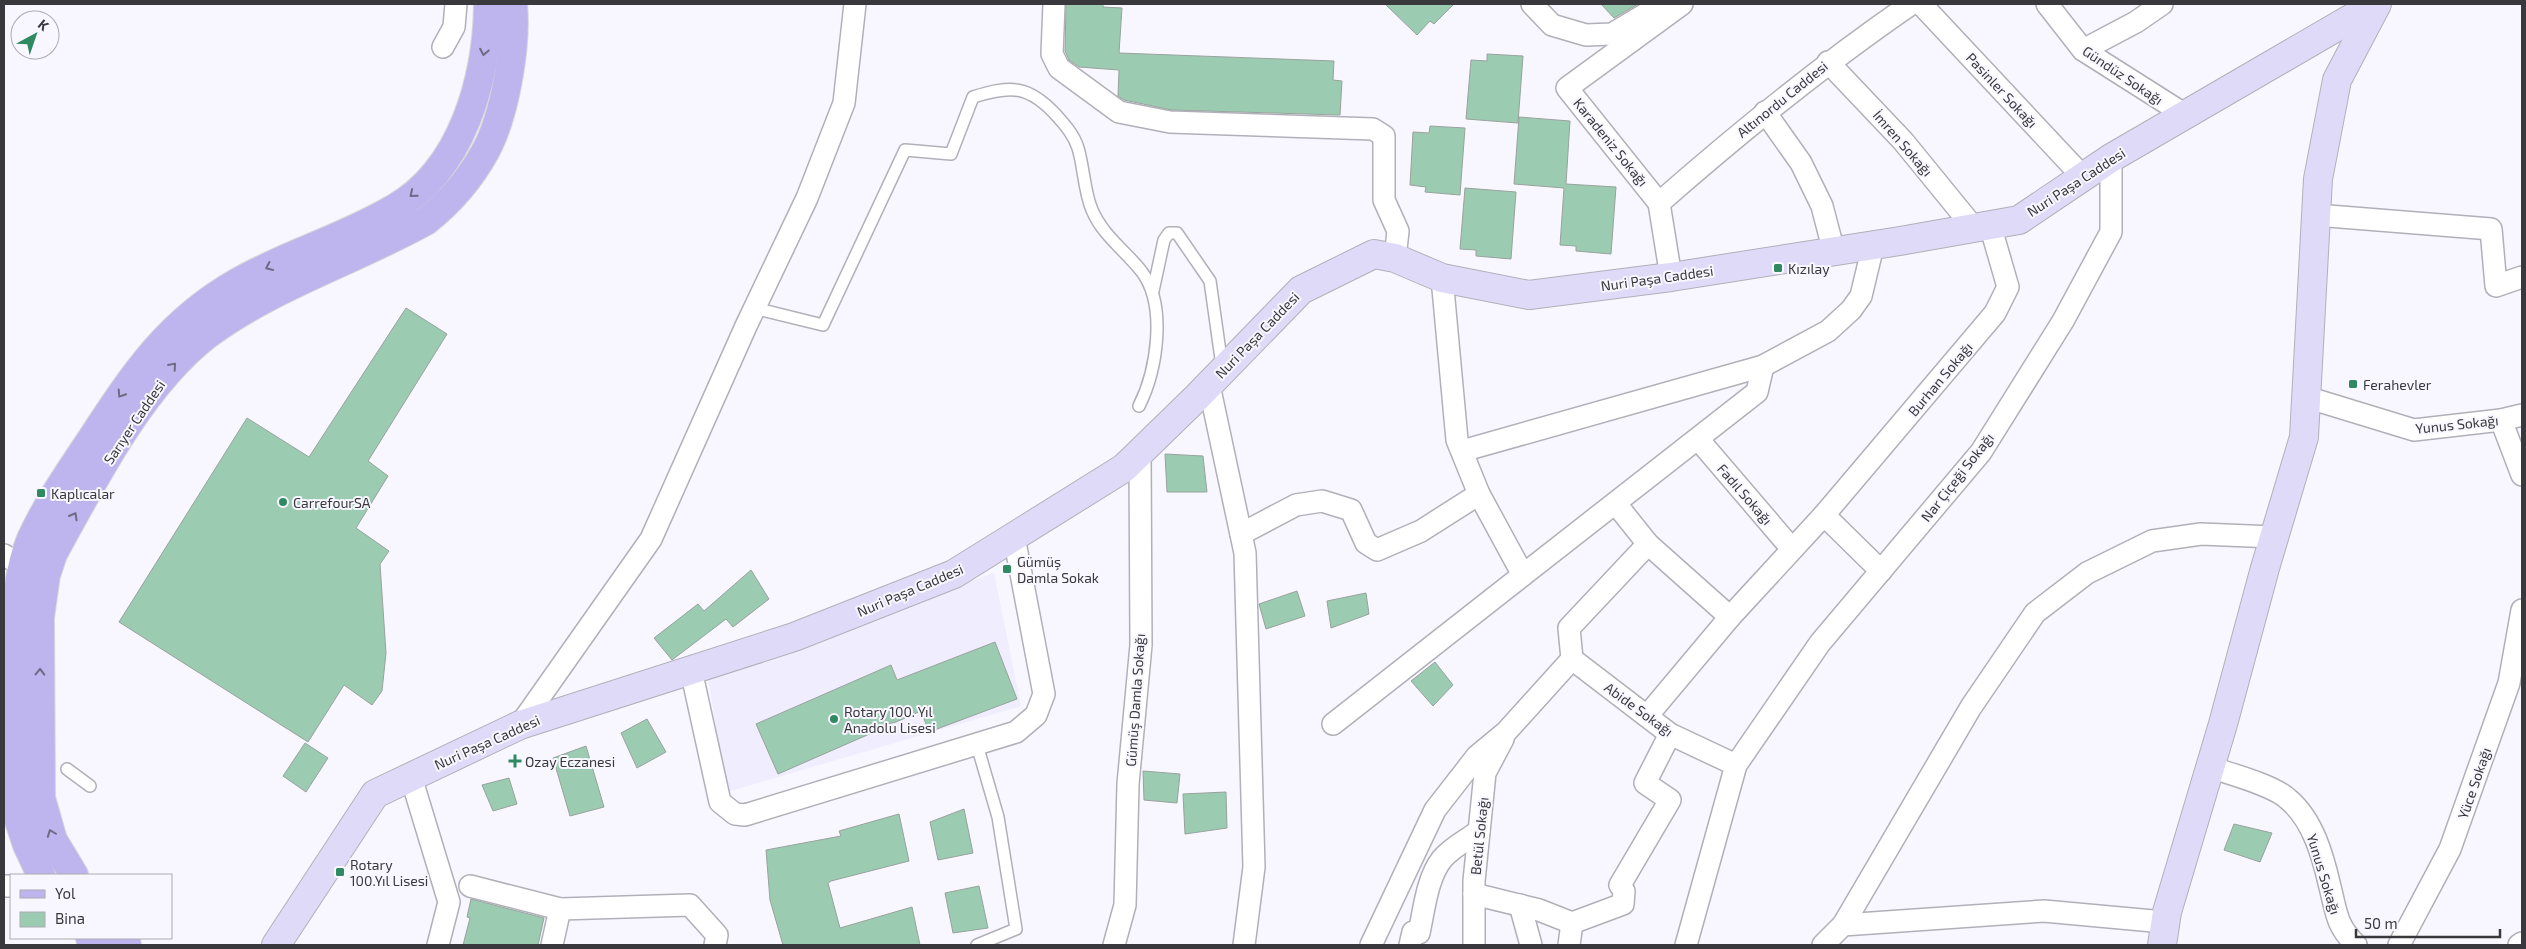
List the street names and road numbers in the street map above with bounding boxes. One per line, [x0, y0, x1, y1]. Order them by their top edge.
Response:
street label: Gündüz Sokağı [2080, 42, 2166, 108]
street label: Pasinler Sokağı [1963, 49, 2041, 131]
street label: Altınordu Caddesi [1733, 57, 1831, 141]
street label: Karadeniz Sokağı [1570, 94, 1652, 190]
street label: İmren Sokağı [1870, 106, 1936, 180]
street label: Nuri Paşa Caddesi [2024, 144, 2129, 221]
street label: Nuri Paşa Caddesi [1600, 262, 1715, 295]
street label: Nuri Paşa Caddesi [1211, 288, 1303, 382]
street label: Burhan Sokağı [1904, 339, 1976, 419]
street label: Sarıyer Caddesi [100, 377, 168, 467]
street label: Yunus Sokağı [2415, 411, 2499, 437]
street label: Nar Çiçeği Sokağı [1917, 429, 1998, 525]
street label: Fadıl Sokağı [1714, 460, 1776, 528]
street label: Nuri Paşa Caddesi [854, 560, 966, 621]
street label: Gümüş Damla Sokağı [1122, 633, 1149, 767]
street label: Abide Sokağı [1601, 678, 1677, 740]
street label: Nuri Paşa Caddesi [432, 711, 543, 774]
street label: Yüce Sokağı [2454, 745, 2494, 821]
street label: Betül Sokağı [1466, 796, 1492, 876]
street label: Yunus Sokağı [2304, 832, 2344, 916]

